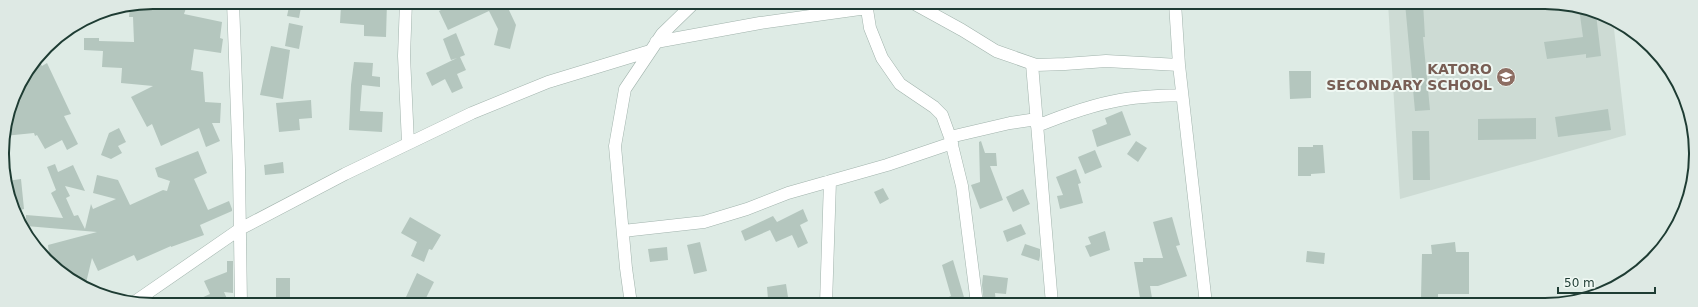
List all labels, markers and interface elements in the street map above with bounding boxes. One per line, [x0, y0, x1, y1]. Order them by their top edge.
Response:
place label: KATORO SECONDARY SCHOOL [1326, 61, 1492, 93]
school or university icon: KATORO SECONDARY SCHOOL [1495, 66, 1517, 88]
scale bar [1558, 269, 1655, 295]
text: 50 m [1564, 276, 1595, 290]

